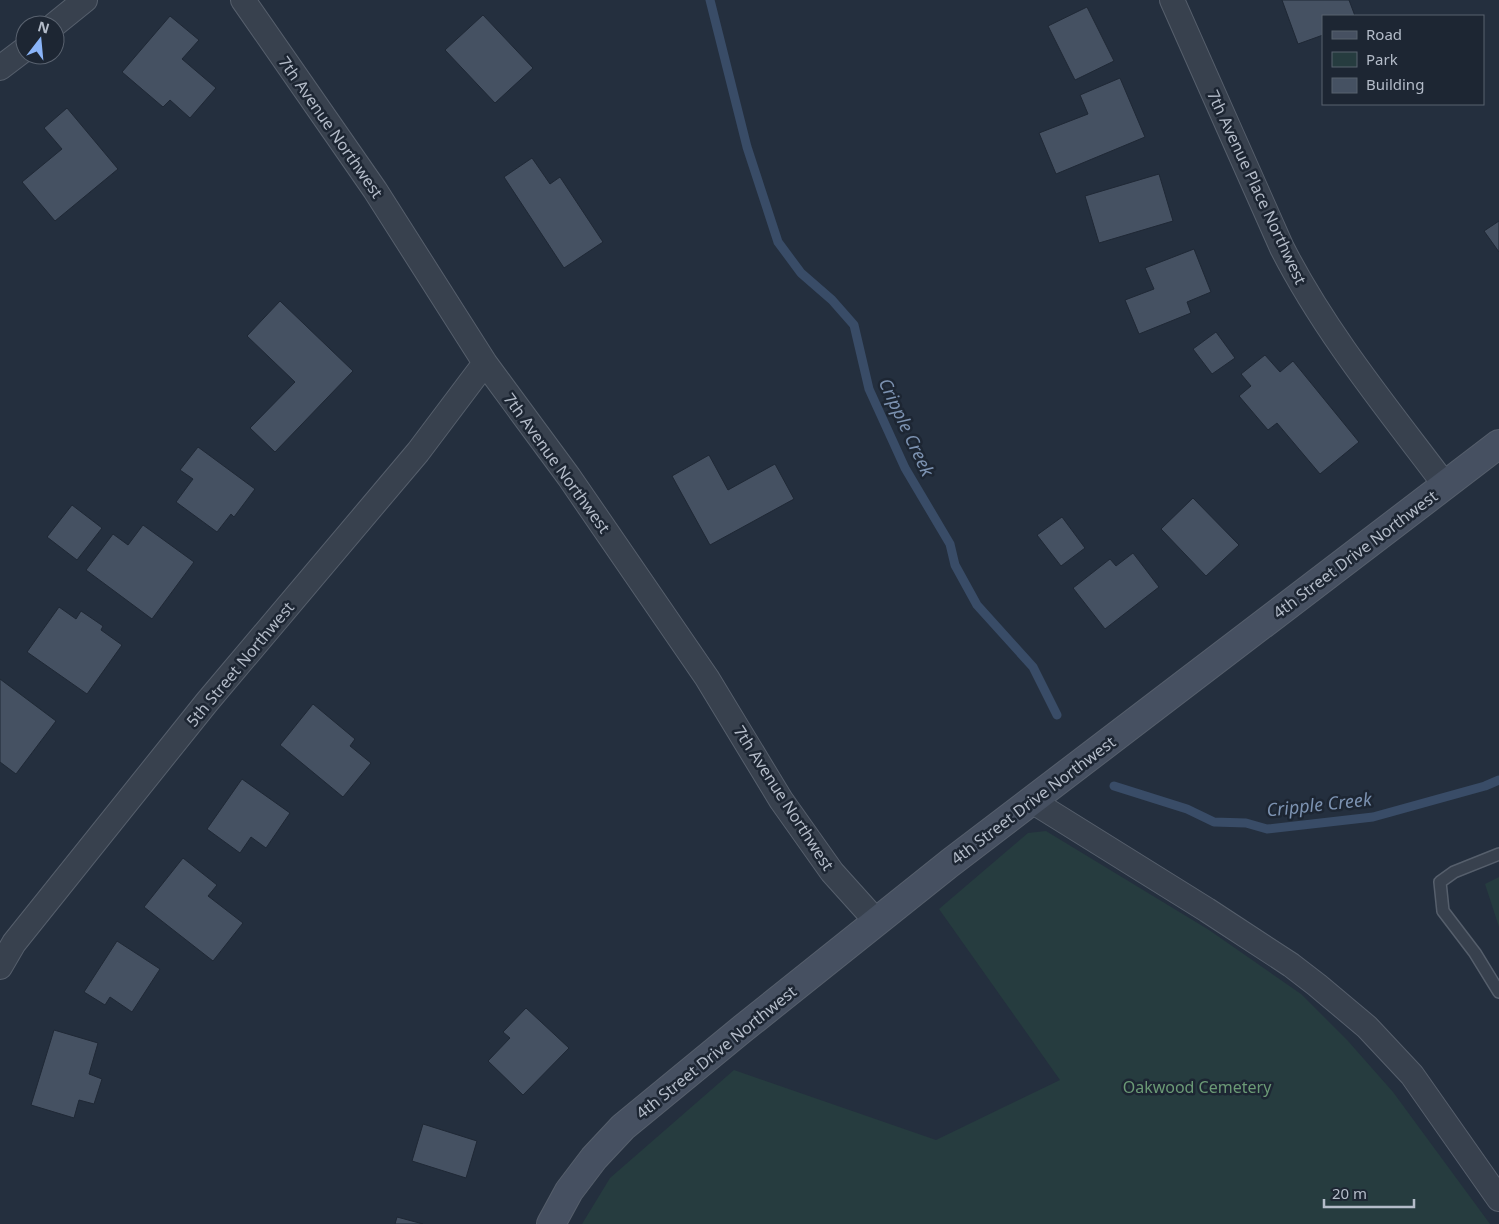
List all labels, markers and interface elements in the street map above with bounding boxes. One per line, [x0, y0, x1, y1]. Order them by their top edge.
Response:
north arrow [15, 15, 65, 65]
legend [1322, 15, 1484, 105]
text: N [36, 16, 52, 38]
text: Road [1366, 24, 1402, 44]
text: Park [1366, 49, 1398, 69]
street label: 7th Avenue Northwest [274, 52, 388, 202]
text: Building [1366, 74, 1424, 94]
street label: 7th Avenue Place Northwest [1202, 86, 1312, 288]
water label: Cripple Creek [874, 374, 941, 481]
street label: 7th Avenue Northwest [499, 388, 616, 538]
street label: 4th Street Drive Northwest [1268, 485, 1442, 623]
street label: 5th Street Northwest [181, 597, 299, 731]
street label: 7th Avenue Northwest [729, 721, 839, 875]
street label: 4th Street Drive Northwest [946, 731, 1120, 869]
water label: Cripple Creek [1265, 786, 1374, 821]
street label: 4th Street Drive Northwest [631, 980, 801, 1124]
park label: Oakwood Cemetery [1123, 1076, 1272, 1098]
scale bar [1324, 1176, 1414, 1208]
text: 20 m [1332, 1183, 1367, 1203]

